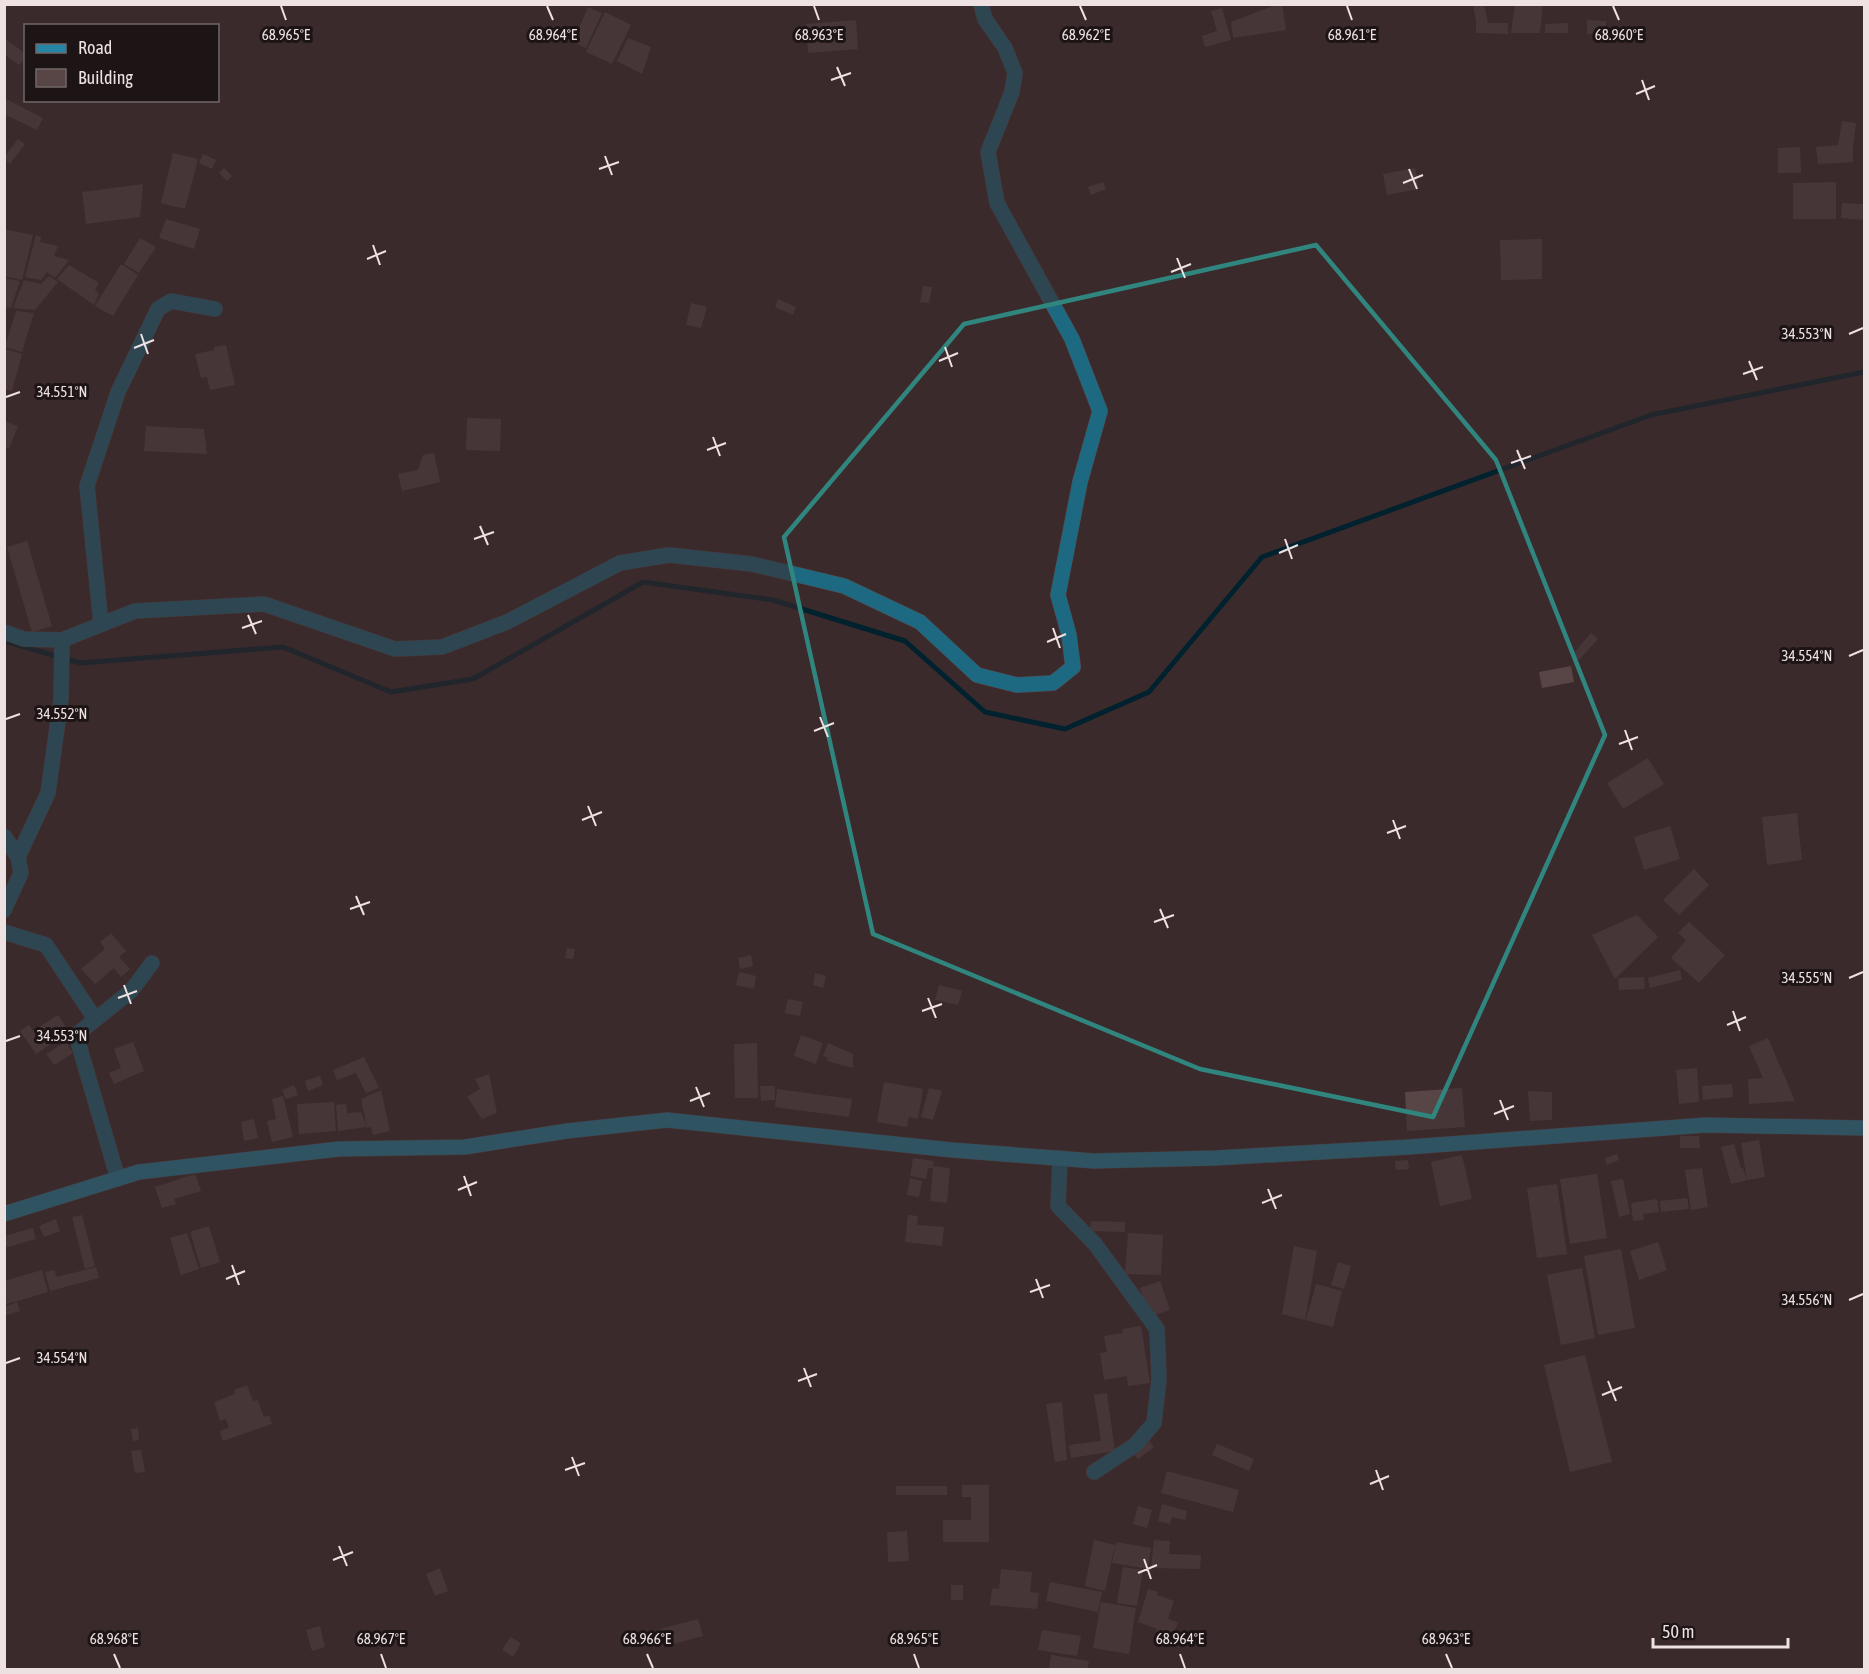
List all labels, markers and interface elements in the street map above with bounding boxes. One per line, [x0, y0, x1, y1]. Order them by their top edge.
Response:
legend [24, 24, 219, 102]
text: 68.965°E [262, 26, 311, 43]
text: 68.964°E [529, 26, 578, 43]
text: 68.963°E [795, 26, 844, 43]
text: 68.962°E [1062, 26, 1111, 43]
text: 68.961°E [1328, 26, 1377, 43]
text: 68.960°E [1595, 26, 1644, 43]
text: Road [78, 37, 112, 58]
text: Building [78, 67, 133, 88]
text: 34.553°N [1782, 325, 1832, 342]
text: 34.551°N [37, 383, 87, 400]
text: 34.554°N [1782, 647, 1832, 664]
text: 34.552°N [37, 705, 87, 722]
text: 34.555°N [1782, 969, 1832, 986]
text: 34.553°N [37, 1027, 87, 1044]
text: 34.556°N [1782, 1291, 1832, 1308]
text: 34.554°N [37, 1349, 87, 1366]
scale bar [1653, 1611, 1788, 1649]
text: 50 m [1662, 1621, 1694, 1642]
text: 68.968°E [90, 1630, 139, 1647]
text: 68.967°E [357, 1630, 406, 1647]
text: 68.966°E [623, 1630, 672, 1647]
text: 68.965°E [890, 1630, 939, 1647]
text: 68.964°E [1156, 1630, 1205, 1647]
text: 68.963°E [1422, 1630, 1471, 1647]

